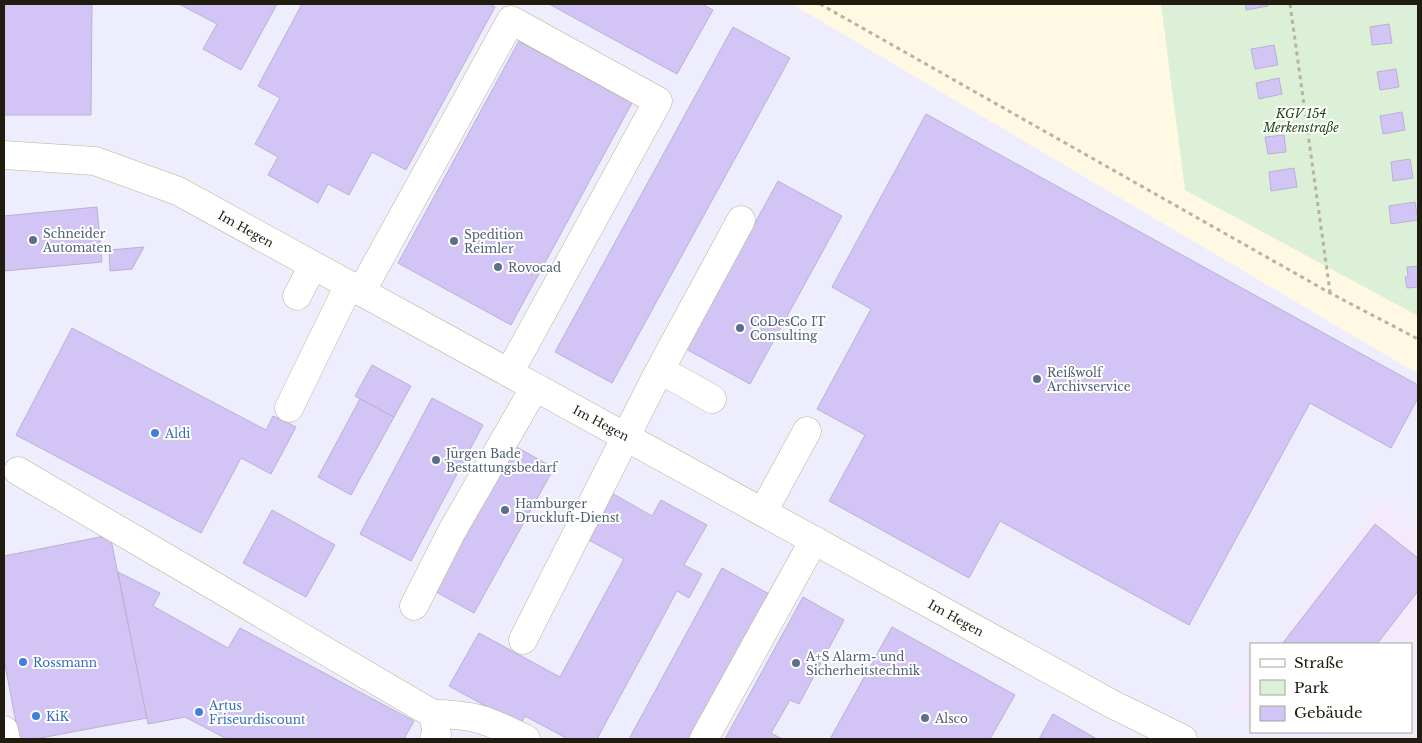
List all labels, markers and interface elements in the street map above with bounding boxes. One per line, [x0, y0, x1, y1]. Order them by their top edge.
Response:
park label: KGV 154 Merkenstraße [1262, 106, 1339, 135]
street label: Im Hegen [216, 208, 276, 250]
place label: Schneider Automaten [42, 226, 112, 255]
place label: Spedition Reimler [464, 227, 524, 256]
marker: Schneider Automaten [27, 234, 39, 246]
marker: Spedition Reimler [448, 235, 460, 247]
place label: Rovocad [508, 260, 561, 275]
marker: Rovocad [492, 261, 504, 273]
place label: CoDesCo IT Consulting [750, 314, 826, 343]
marker: CoDesCo IT Consulting [734, 322, 746, 334]
place label: Reißwolf Archivservice [1046, 365, 1131, 394]
marker: Reißwolf Archivservice [1031, 373, 1043, 385]
street label: Im Hegen [570, 402, 632, 444]
place label: Aldi [164, 426, 190, 441]
marker: Aldi [149, 427, 161, 439]
place label: Jürgen Bade Bestattungsbedarf [444, 446, 559, 475]
marker: Jürgen Bade Bestattungsbedarf [430, 454, 442, 466]
place label: Hamburger Druckluft-Dienst [515, 496, 620, 525]
marker: Hamburger Druckluft-Dienst [499, 504, 511, 516]
street label: Im Hegen [926, 597, 986, 639]
legend [1250, 643, 1412, 733]
place label: A+S Alarm- und Sicherheitstechnik [805, 649, 921, 678]
text: Straße [1294, 653, 1344, 672]
place label: Rossmann [33, 655, 97, 670]
marker: Rossmann [17, 656, 29, 668]
marker: A+S Alarm- und Sicherheitstechnik [790, 657, 802, 669]
text: Park [1294, 678, 1330, 697]
place label: Artus Friseurdiscount [208, 698, 306, 727]
text: Gebäude [1294, 703, 1363, 722]
marker: Artus Friseurdiscount [193, 706, 205, 718]
place label: KiK [46, 709, 69, 724]
marker: KiK [30, 710, 42, 722]
place label: Alsco [934, 711, 968, 726]
marker: Alsco [919, 712, 931, 724]

